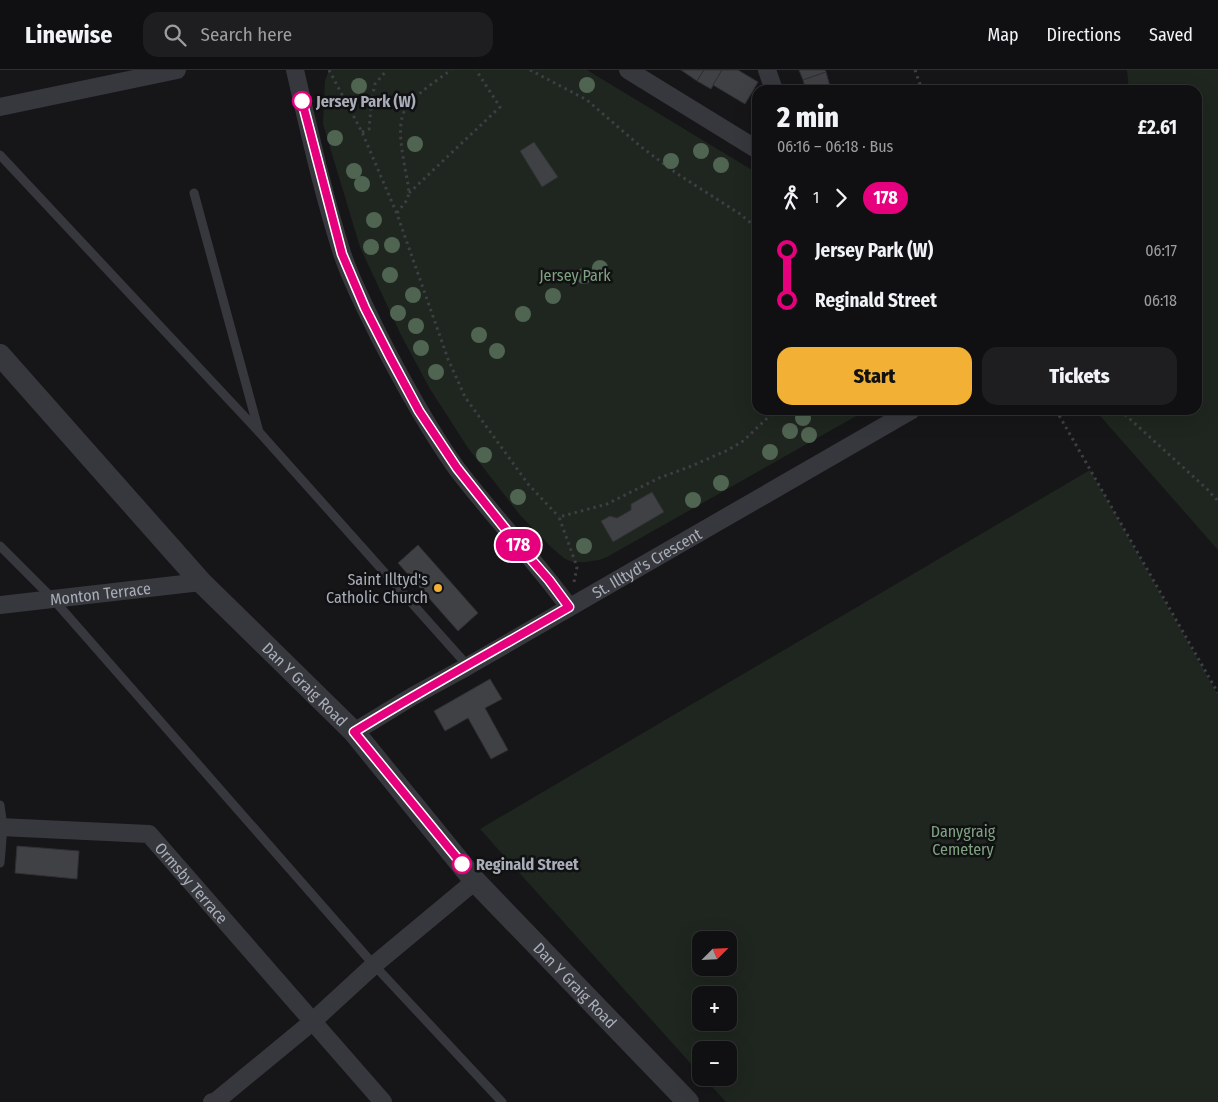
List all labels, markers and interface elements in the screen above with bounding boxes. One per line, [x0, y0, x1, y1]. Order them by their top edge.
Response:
search box [143, 12, 493, 57]
text: Linewise [25, 21, 113, 49]
icon: search [161, 21, 189, 49]
text: Search here [201, 23, 292, 46]
text: Map [987, 24, 1019, 46]
text: Directions [1047, 24, 1121, 46]
text: Saved [1149, 24, 1193, 46]
marker: Jersey Park (W) [292, 91, 312, 111]
place label: Jersey Park (W) [315, 92, 416, 111]
text: 2 min [777, 101, 839, 134]
text: £2.61 [1138, 116, 1177, 139]
text: 06:16 – 06:18 · Bus [777, 137, 893, 156]
icon: walk [777, 184, 805, 212]
icon: forward [827, 184, 855, 212]
text: 178 [873, 187, 898, 209]
text: 1 [813, 188, 819, 207]
text: Jersey Park (W) [815, 239, 933, 262]
text: 06:17 [1145, 241, 1177, 260]
park label: Jersey Park [539, 266, 611, 285]
text: Reginald Street [815, 289, 937, 312]
text: 06:18 [1144, 291, 1177, 310]
button: Start [777, 347, 972, 405]
button: Tickets [982, 347, 1177, 405]
street label: St. Illtyd's Crescent [589, 524, 706, 602]
line badge: 178 [489, 529, 547, 561]
text: 178 [506, 534, 530, 556]
place label: Saint Illtyd's Catholic Church [326, 570, 428, 607]
street label: Monton Terrace [49, 579, 152, 609]
marker: Saint Illtyd's Catholic Church [432, 582, 444, 594]
street label: Dan Y Graig Road [258, 639, 351, 730]
park label: Danygraig Cemetery [931, 822, 996, 859]
street label: Ormsby Terrace [151, 839, 232, 928]
marker: Reginald Street [452, 854, 472, 874]
place label: Reginald Street [476, 855, 579, 874]
north arrow [692, 931, 738, 976]
map controls [692, 931, 737, 1086]
street label: Dan Y Graig Road [529, 939, 621, 1032]
button: + [692, 986, 737, 1031]
button: − [692, 1041, 737, 1086]

